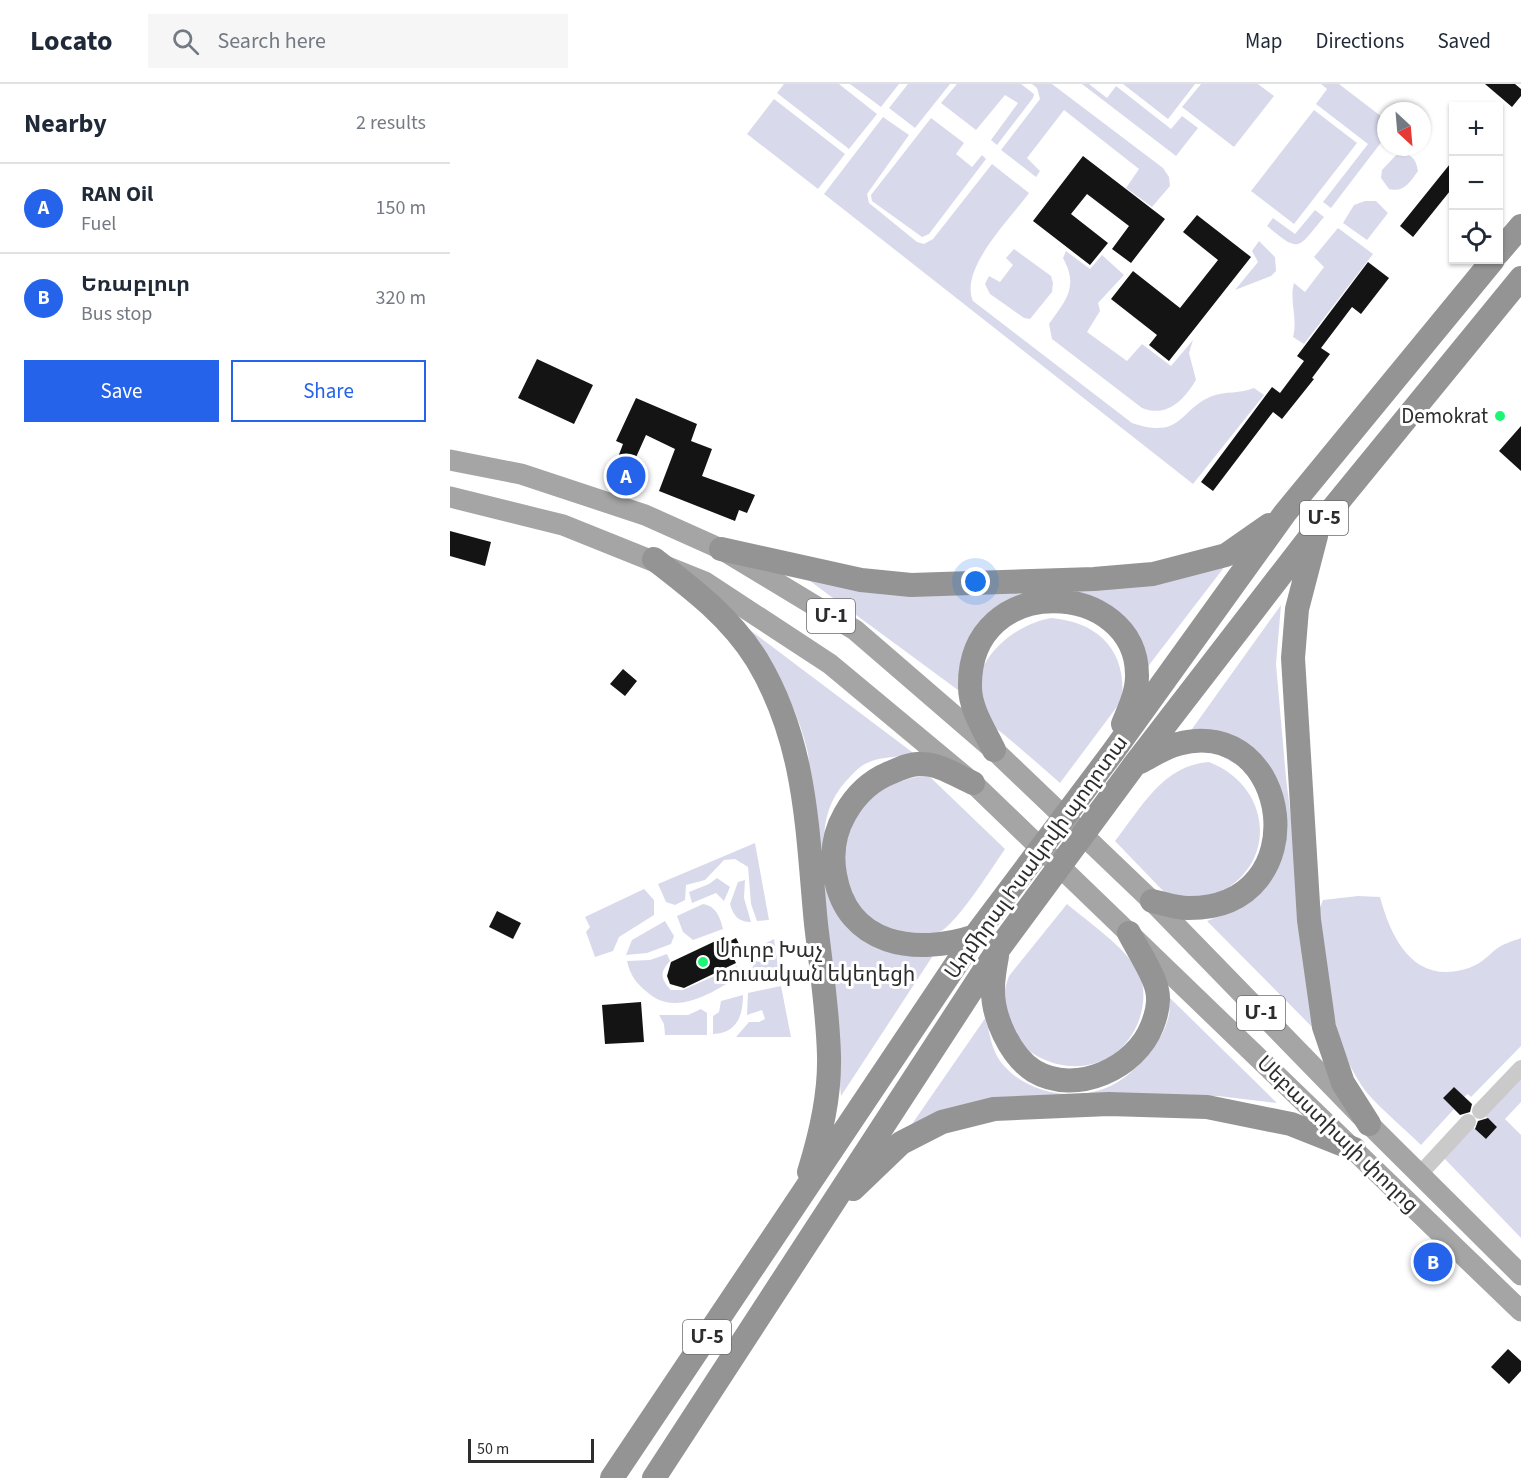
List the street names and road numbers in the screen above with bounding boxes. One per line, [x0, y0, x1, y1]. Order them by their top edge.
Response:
road number: Մ-5 [1300, 501, 1348, 535]
road number: Մ-1 [807, 599, 855, 633]
street label: Ադմիրալ Իսակովի պողոտա [937, 729, 1135, 985]
road number: Մ-1 [1237, 996, 1285, 1030]
street label: Սեբաստիայի փողոց [1250, 1048, 1426, 1220]
road number: Մ-5 [683, 1320, 731, 1354]

